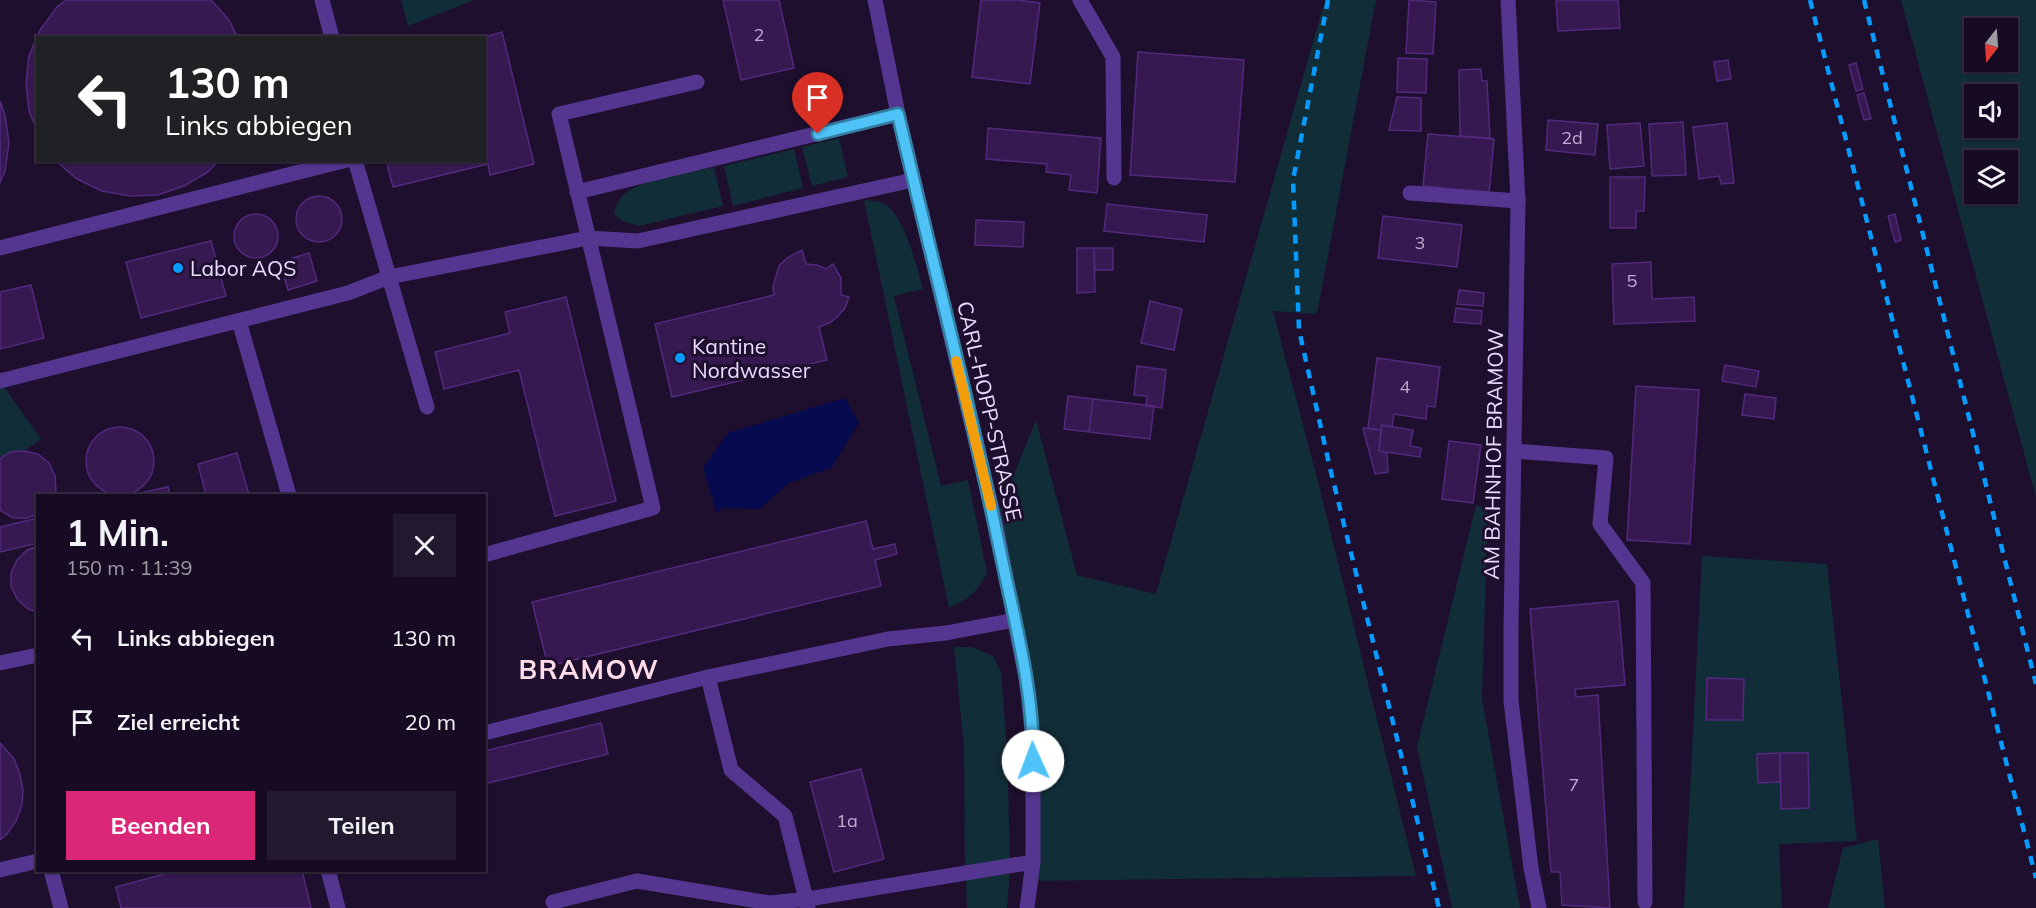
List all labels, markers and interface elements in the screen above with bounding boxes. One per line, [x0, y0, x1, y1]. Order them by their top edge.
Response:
north arrow [1964, 18, 2018, 72]
map controls [1964, 18, 2018, 204]
house number: 2 [754, 23, 764, 46]
text: 130 m [165, 56, 290, 109]
icon: left [66, 60, 144, 138]
pin [792, 72, 843, 134]
icon: arrive [801, 81, 834, 114]
button: sound [1964, 84, 2018, 138]
text: Links abbiegen [165, 108, 353, 142]
house number: 2d [1561, 126, 1583, 149]
button: layers [1964, 150, 2018, 204]
house number: 3 [1415, 231, 1425, 254]
place label: Labor AQS [190, 255, 296, 281]
marker: Labor AQS [171, 261, 185, 275]
house number: 5 [1627, 269, 1638, 292]
street label: CARL-HOPP-STRASSE [952, 299, 1028, 523]
street label: AM BAHNHOF BRAMOW [1478, 328, 1508, 580]
place label: Kantine Nordwasser [692, 333, 811, 383]
marker: Kantine Nordwasser [673, 351, 687, 365]
house number: 4 [1400, 375, 1411, 398]
text: 1 Min. [66, 510, 169, 555]
button: close [393, 514, 456, 577]
text: 150 m · 11:39 [66, 555, 192, 580]
icon: left [66, 622, 99, 655]
text: Links abbiegen [117, 624, 275, 652]
text: 130 m [391, 624, 456, 652]
district label: BRAMOW [518, 652, 660, 686]
icon: arrive [66, 706, 99, 739]
text: Ziel erreicht [117, 708, 240, 736]
text: 20 m [405, 708, 456, 736]
position arrow [1001, 729, 1065, 793]
house number: 7 [1569, 773, 1579, 796]
button: Beenden [66, 791, 255, 860]
button: Teilen [267, 791, 456, 860]
house number: 1a [836, 809, 858, 832]

